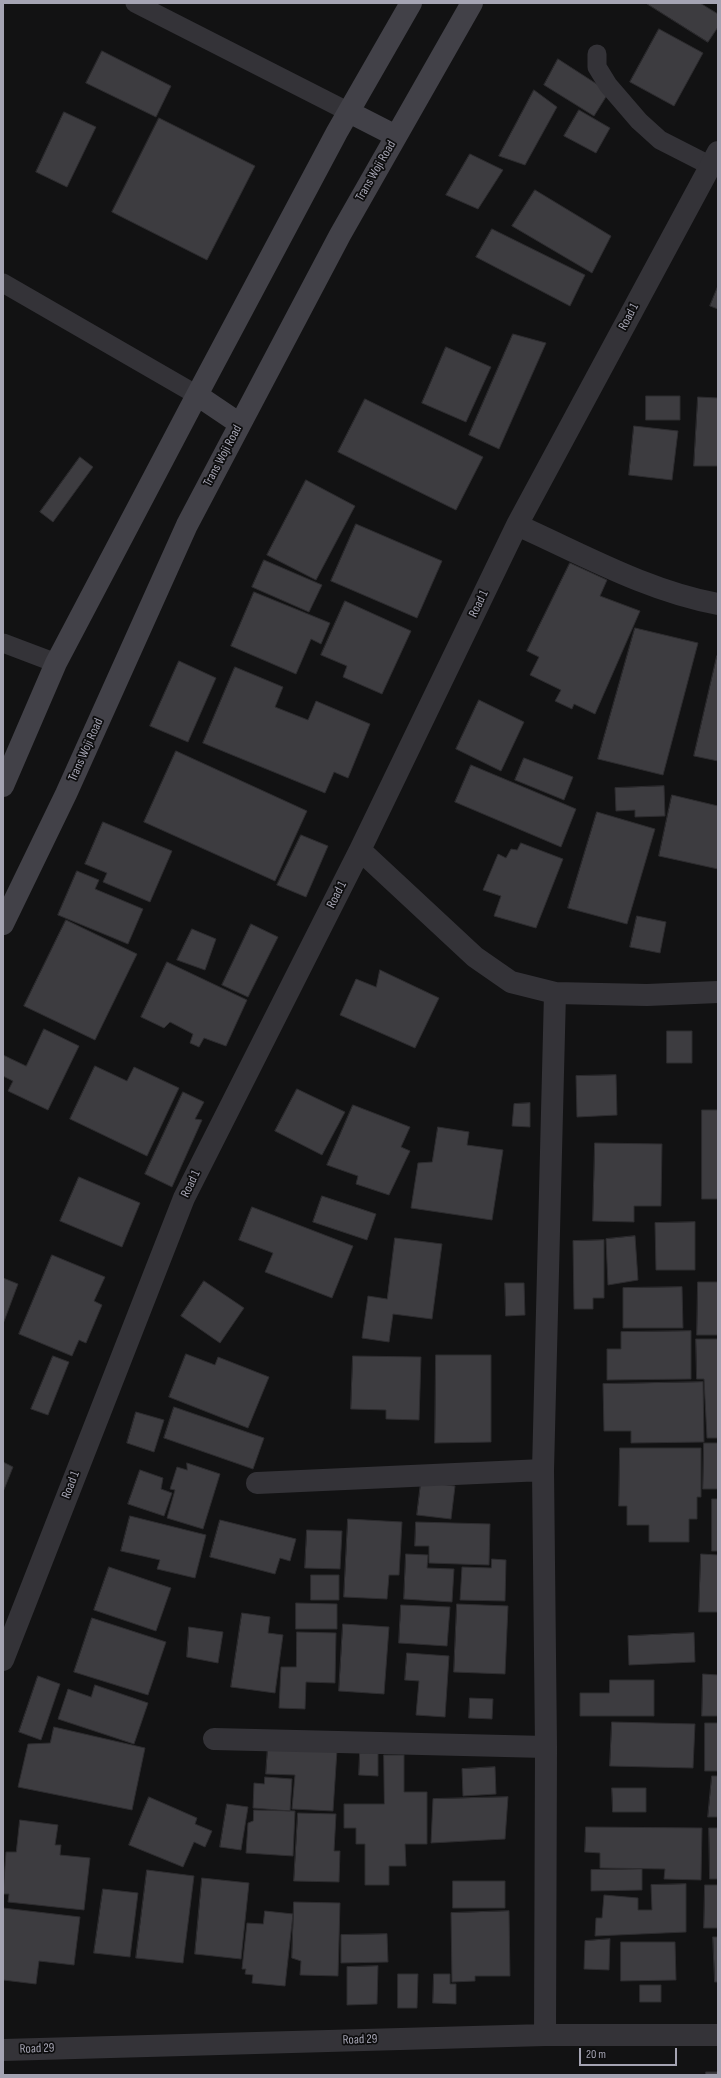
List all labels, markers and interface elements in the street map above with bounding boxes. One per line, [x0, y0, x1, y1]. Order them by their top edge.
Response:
street label: Trans Woji Road [352, 138, 400, 204]
street label: Road 1 [615, 301, 643, 333]
street label: Trans Woji Road [200, 423, 246, 489]
street label: Road 1 [466, 588, 492, 620]
street label: Trans Woji Road [65, 716, 107, 784]
street label: Road 1 [324, 879, 350, 911]
street label: Road 1 [178, 1168, 204, 1200]
street label: Road 1 [59, 1469, 83, 1501]
street label: Road 29 [342, 2032, 378, 2048]
scale bar [581, 2040, 679, 2066]
street label: Road 29 [19, 2041, 55, 2057]
text: 20 m [586, 2047, 606, 2062]

